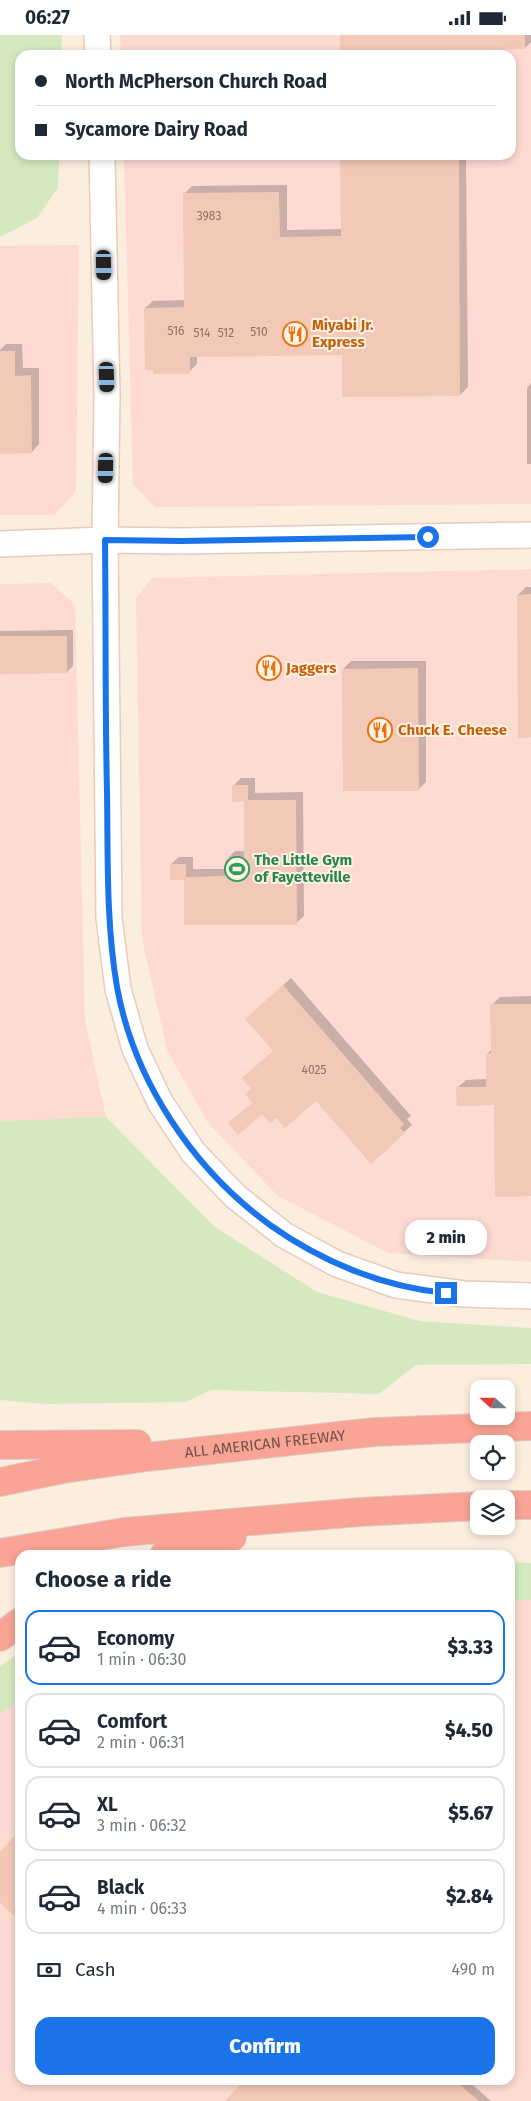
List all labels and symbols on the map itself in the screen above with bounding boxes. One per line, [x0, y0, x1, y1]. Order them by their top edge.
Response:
house number: 3983 [197, 209, 221, 223]
car [96, 250, 111, 280]
place label: Miyabi Jr. Express [312, 316, 374, 351]
restaurant icon: Miyabi Jr. Express [282, 321, 308, 347]
house number: 516 [168, 324, 185, 338]
house number: 510 [250, 325, 268, 339]
house number: 514 [194, 326, 211, 340]
house number: 512 [218, 326, 234, 340]
car [98, 362, 115, 392]
car [98, 453, 113, 483]
route start [417, 526, 439, 548]
restaurant icon: Jaggers [256, 655, 282, 681]
place label: Jaggers [285, 659, 336, 677]
restaurant icon: Chuck E. Cheese [367, 717, 393, 743]
place label: Chuck E. Cheese [398, 721, 507, 739]
place label: The Little Gym of Fayetteville [254, 851, 352, 886]
sports icon: The Little Gym of Fayetteville [224, 856, 250, 882]
house number: 4025 [302, 1063, 326, 1077]
callout: 2 min [405, 1221, 487, 1255]
route end [435, 1282, 457, 1304]
north arrow [470, 1380, 515, 1425]
street label: ALL AMERICAN FREEWAY [184, 1426, 347, 1462]

